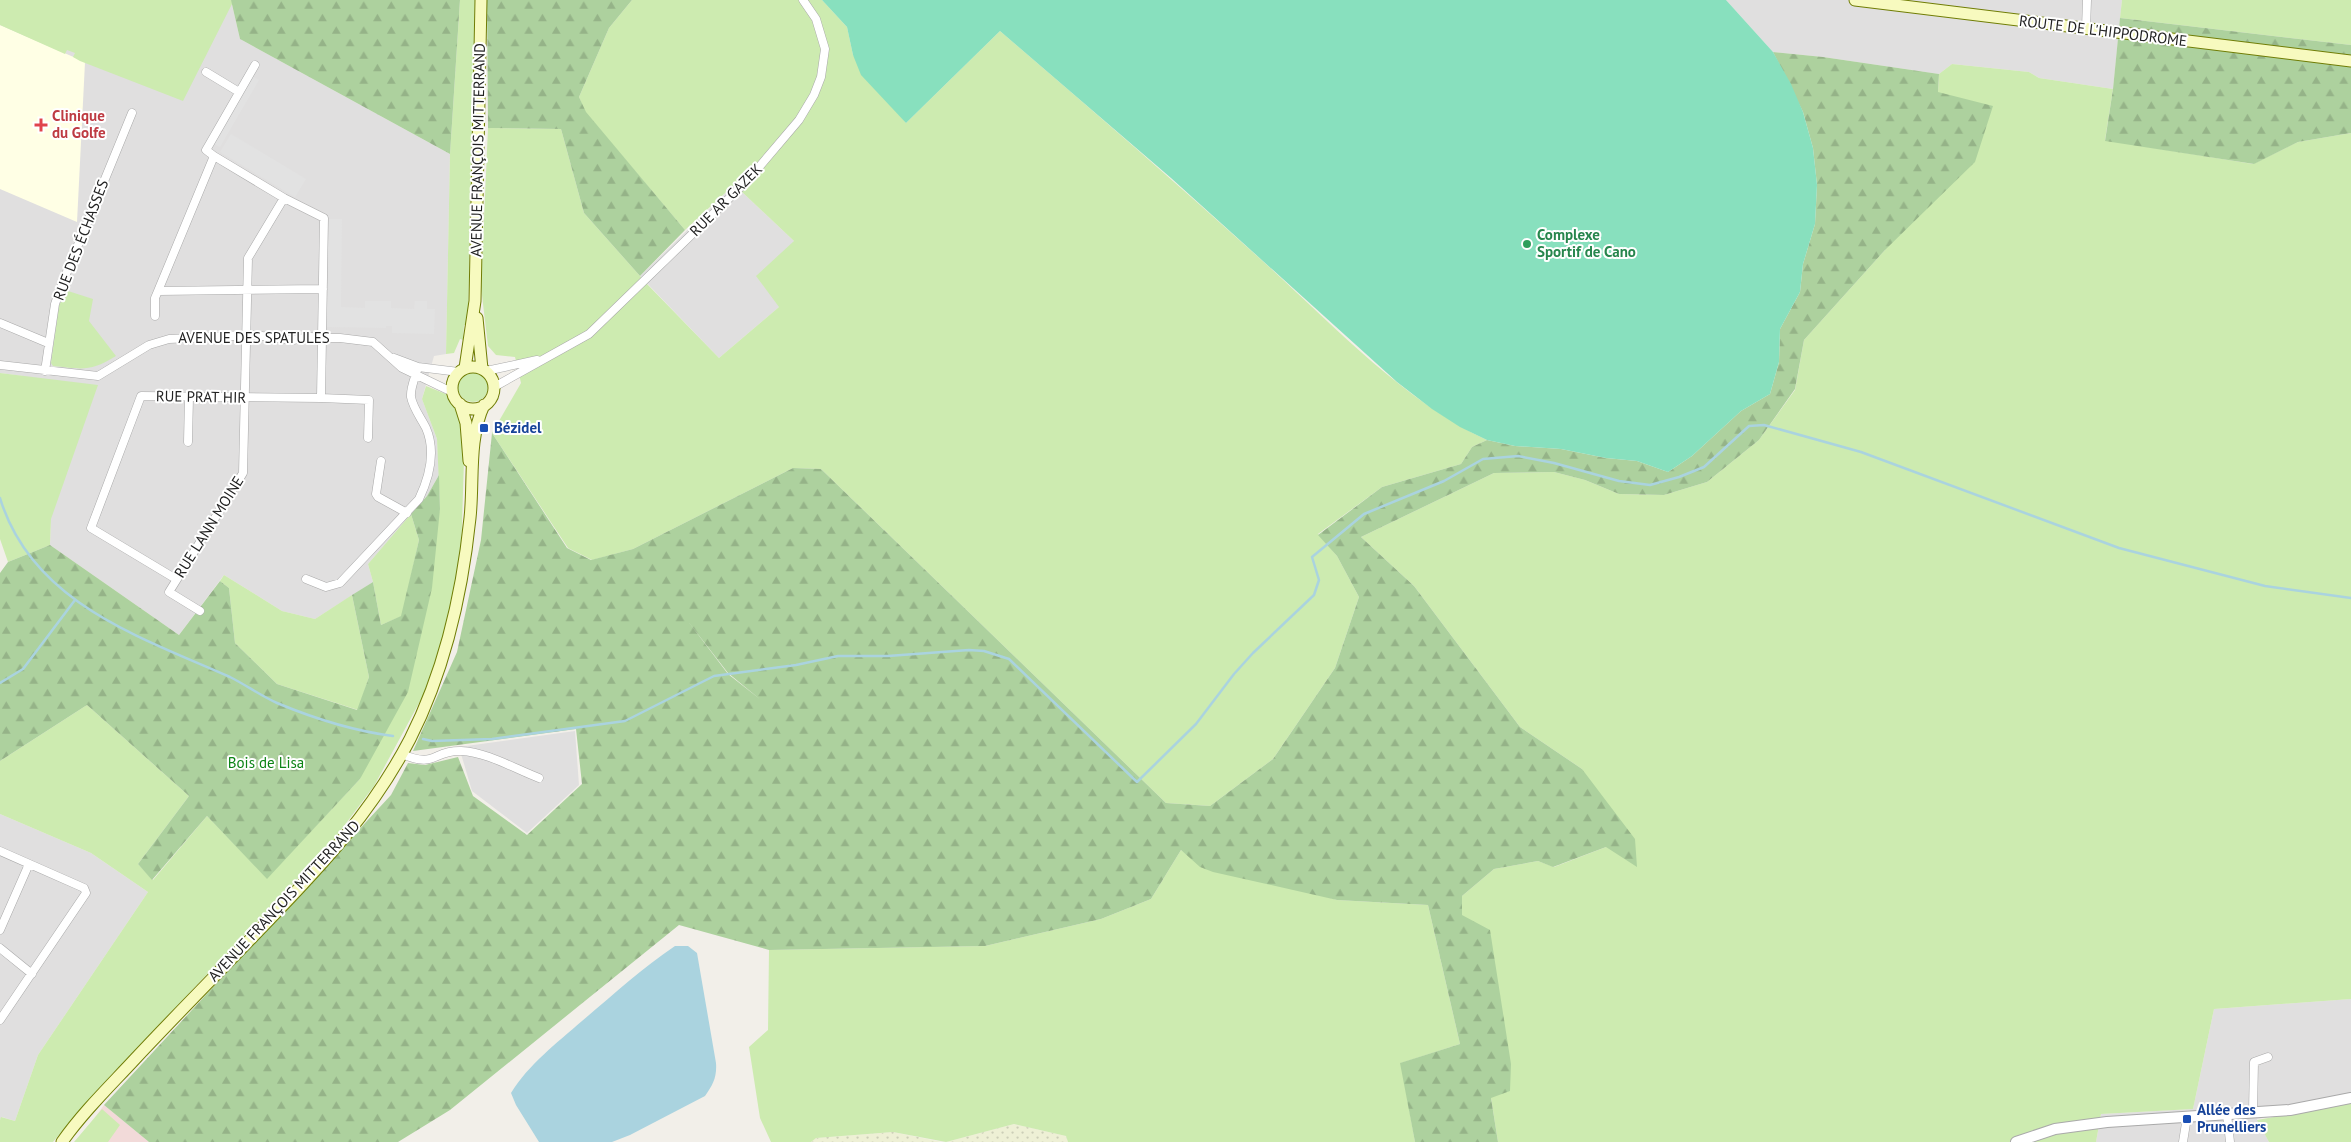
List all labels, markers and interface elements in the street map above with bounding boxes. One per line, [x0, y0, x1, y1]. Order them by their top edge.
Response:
street label: ROUTE DE L'HIPPODROME [2018, 11, 2188, 50]
street label: AVENUE FRANÇOIS MITTERRAND [466, 43, 489, 257]
place label: Clinique du Golfe [52, 106, 106, 142]
marker: Clinique du Golfe [34, 118, 48, 132]
street label: RUE AR GAZEK [685, 159, 766, 240]
street label: RUE DES ÉCHASSES [49, 177, 112, 303]
place label: Complexe Sportif de Cano [1537, 225, 1636, 261]
marker: Complexe Sportif de Cano [1521, 238, 1533, 250]
street label: AVENUE DES SPATULES [178, 328, 330, 347]
street label: RUE PRAT HIR [156, 386, 247, 407]
place label: Bézidel [494, 418, 542, 437]
marker: Bézidel [478, 422, 490, 434]
street label: RUE LANN MOINE [170, 472, 247, 581]
park label: Bois de Lisa [228, 753, 304, 772]
street label: AVENUE FRANÇOIS MITTERRAND [204, 816, 364, 985]
place label: Allée des Prunelliers [2197, 1100, 2266, 1136]
marker: Allée des Prunelliers [2181, 1113, 2193, 1125]

